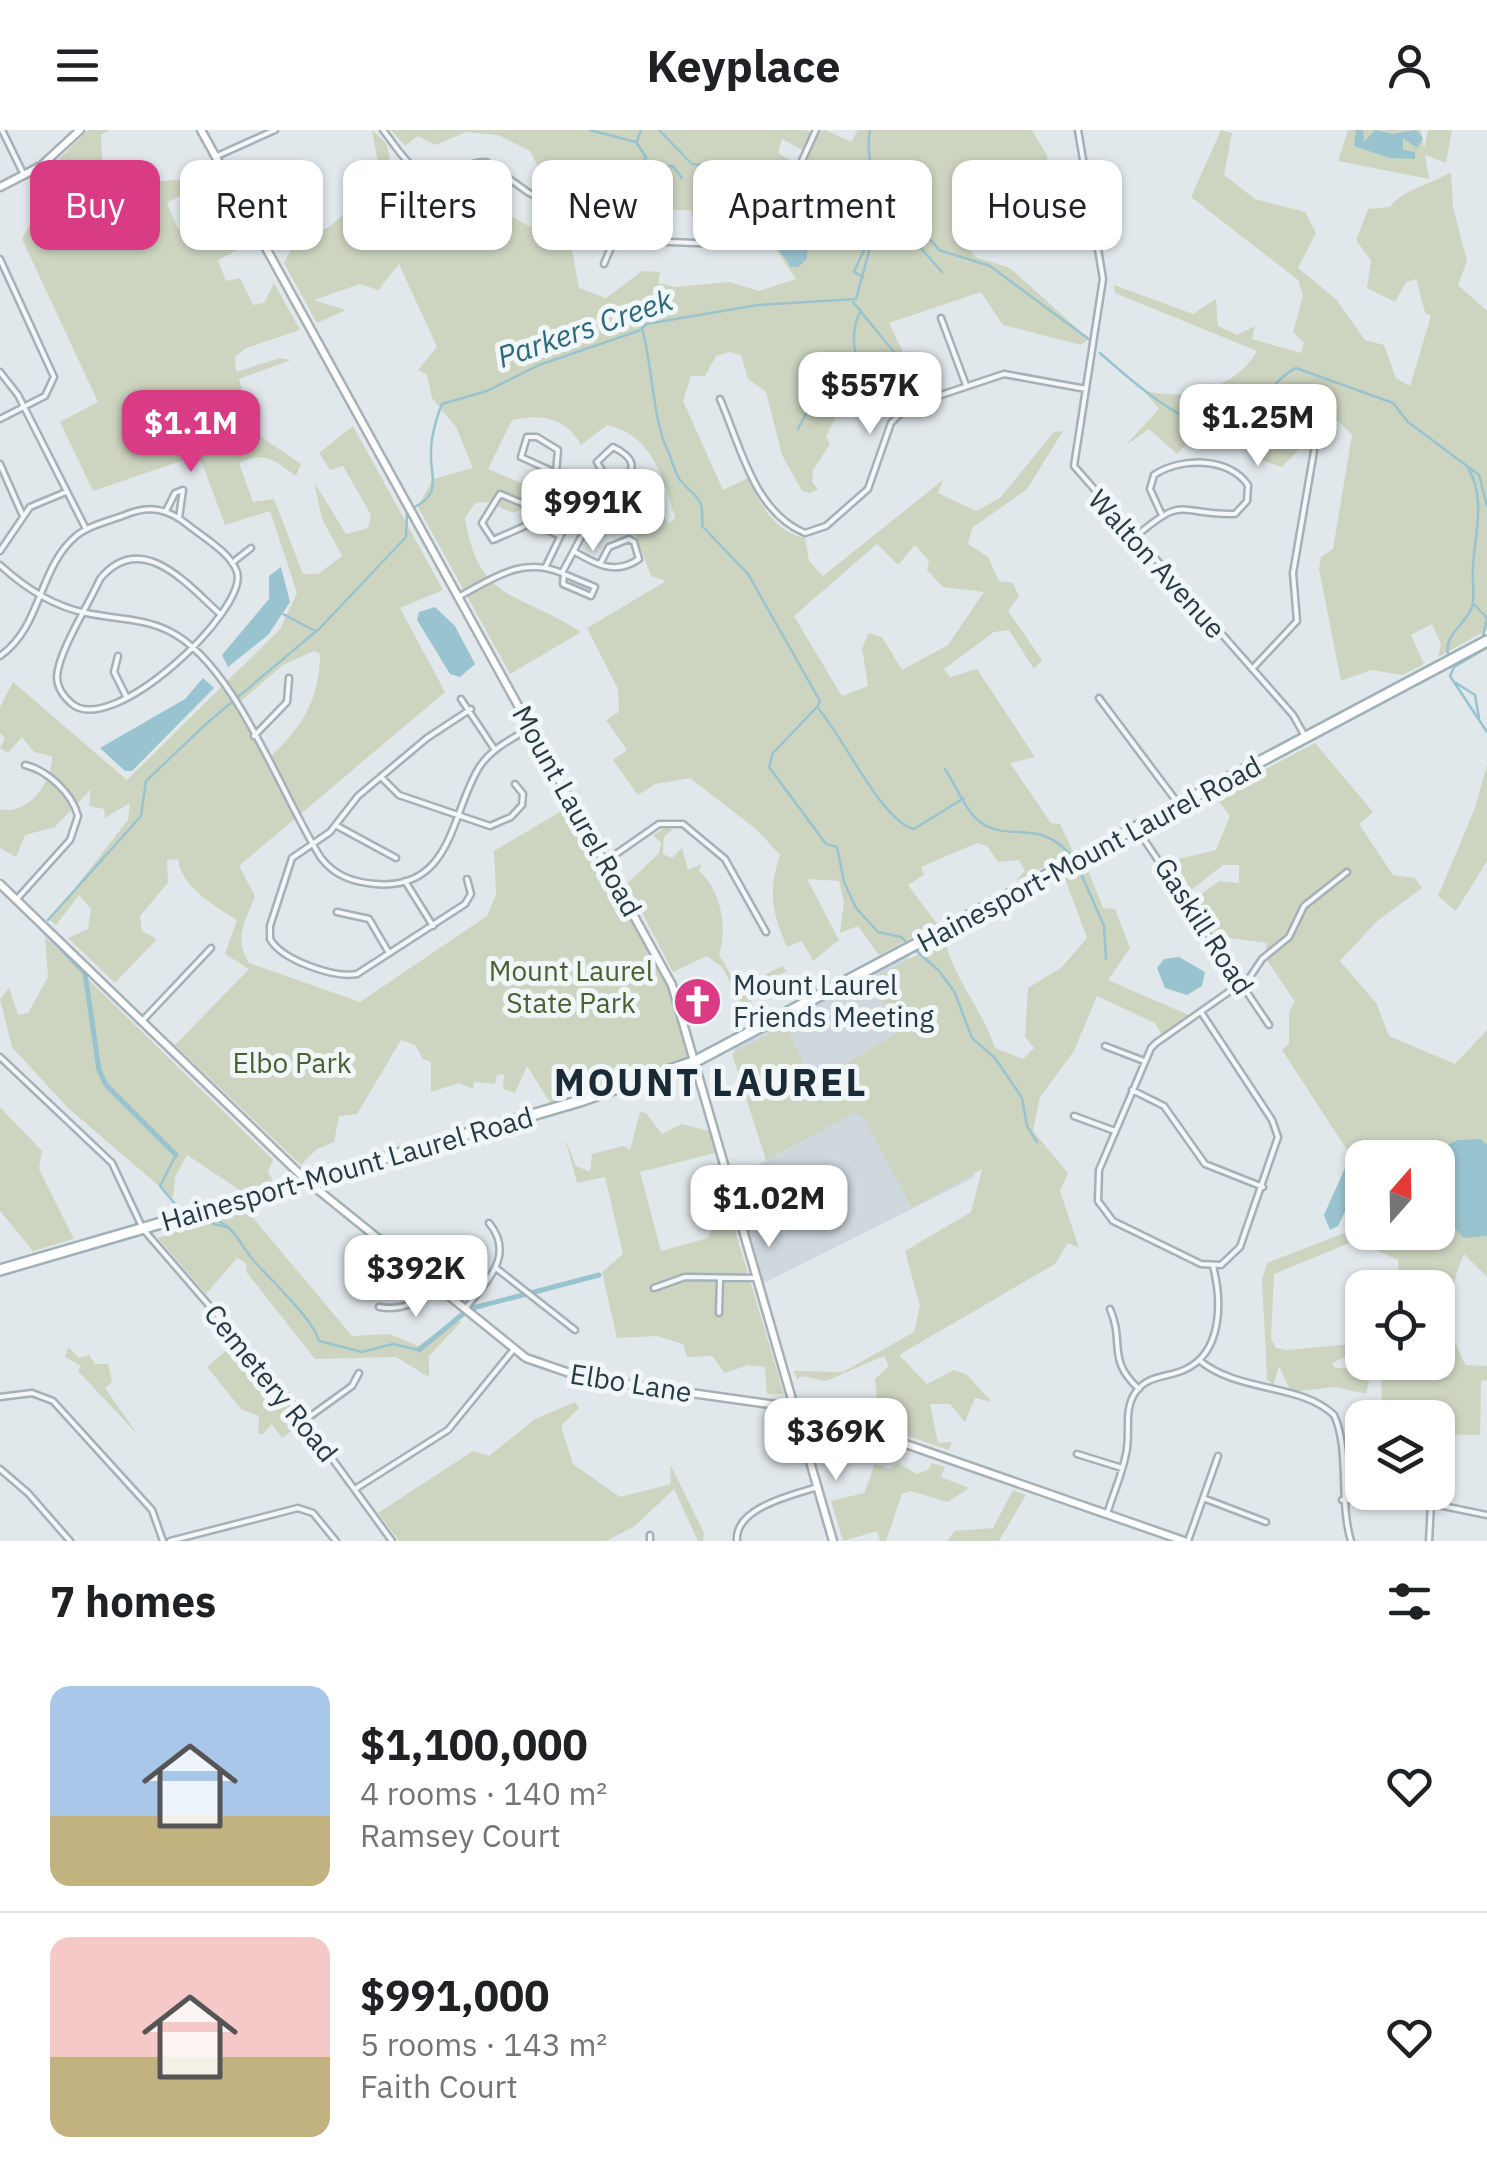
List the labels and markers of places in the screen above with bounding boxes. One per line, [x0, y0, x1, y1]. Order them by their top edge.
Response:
pin: $557K [800, 352, 940, 437]
pin: $1.25M [1177, 384, 1339, 469]
pin: $1.1M [121, 390, 261, 475]
pin: $991K [523, 469, 663, 554]
place label: Mount Laurel Friends Meeting [733, 966, 934, 1035]
church icon: Mount Laurel Friends Meeting [672, 975, 724, 1027]
pin: $1.02M [688, 1165, 850, 1250]
pin: $392K [346, 1235, 486, 1320]
pin: $369K [766, 1398, 906, 1483]

